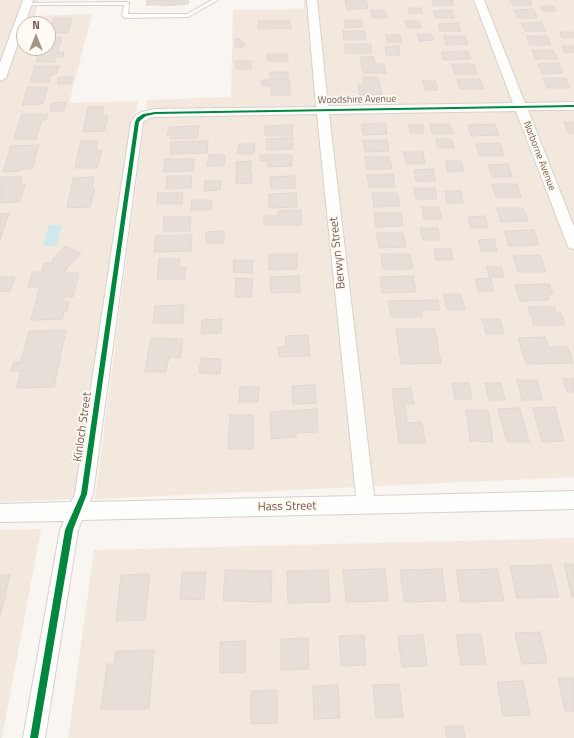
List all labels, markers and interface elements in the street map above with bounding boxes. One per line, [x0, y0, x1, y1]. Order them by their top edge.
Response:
north arrow [16, 16, 56, 56]
text: N [32, 17, 40, 33]
street label: Woodshire Avenue [318, 93, 396, 107]
street label: Norborne Avenue [520, 120, 558, 192]
street label: Berwyn Street [327, 216, 349, 290]
street label: Kinloch Street [71, 391, 95, 463]
street label: Hass Street [257, 499, 317, 515]

